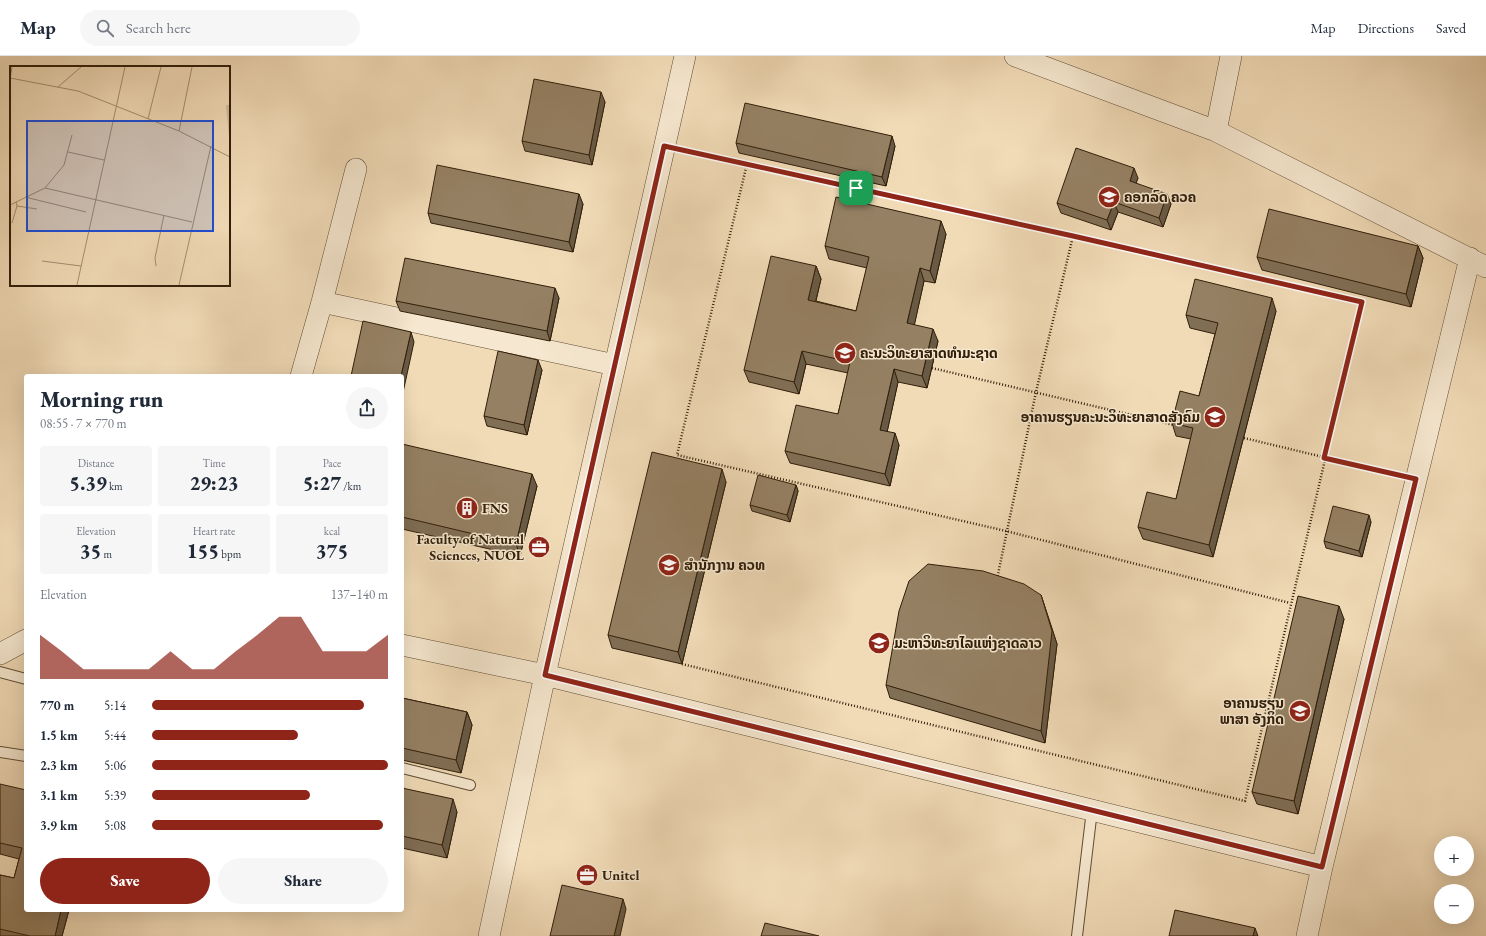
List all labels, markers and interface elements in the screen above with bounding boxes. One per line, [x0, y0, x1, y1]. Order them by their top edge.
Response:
search box [80, 10, 360, 46]
text: Map [20, 15, 56, 40]
icon: search [94, 17, 116, 39]
text: Search here [126, 18, 191, 37]
text: Map [1310, 19, 1336, 37]
text: Directions [1358, 19, 1414, 37]
text: Saved [1436, 19, 1466, 37]
inset map [10, 66, 230, 286]
pin [839, 171, 873, 205]
icon: arrive [845, 177, 867, 199]
school or university icon: ຄອກລົດ ຄວຄ [1096, 184, 1122, 210]
place label: ຄອກລົດ ຄວຄ [1124, 188, 1196, 206]
school or university icon: ຄະນະວິທະຍາສາດທຳມະຊາດ [832, 340, 858, 366]
place label: ຄະນະວິທະຍາສາດທຳມະຊາດ [860, 344, 998, 362]
text: Morning run [40, 385, 164, 414]
button: share [346, 387, 388, 429]
school or university icon: ອາຄານຮຽນຄະນະວິທະຍາສາດສັງຄົມ [1202, 404, 1228, 430]
place label: ອາຄານຮຽນຄະນະວິທະຍາສາດສັງຄົມ [1021, 408, 1200, 426]
text: 08:55 · 7 × 770 m [40, 415, 127, 432]
text: Distance [78, 456, 114, 470]
text: Time [203, 456, 225, 470]
text: Pace [323, 456, 341, 470]
text: 5.39 [69, 470, 107, 496]
text: 29:23 [190, 470, 238, 496]
text: 5:27 [303, 470, 341, 496]
text: km [107, 479, 123, 493]
text: /km [341, 479, 361, 493]
building icon: FNS [454, 495, 480, 521]
place label: FNS [482, 499, 508, 517]
text: Elevation [76, 524, 116, 538]
text: Heart rate [193, 524, 235, 538]
text: kcal [324, 524, 340, 538]
place label: Faculty of Natural Sciences, NUOL [416, 530, 525, 564]
office icon: Faculty of Natural Sciences, NUOL [526, 534, 552, 560]
text: 35 [80, 538, 101, 564]
text: 155 [187, 538, 219, 564]
text: 375 [316, 538, 348, 564]
text: m [101, 547, 112, 561]
text: bpm [219, 547, 241, 561]
school or university icon: ສຳນັກງານ ຄວທ [656, 552, 682, 578]
place label: ສຳນັກງານ ຄວທ [684, 556, 765, 574]
text: Elevation [40, 586, 87, 603]
text: 137–140 m [331, 586, 388, 603]
school or university icon: ມະຫາວິທະຍາໄລແຫ່ງຊາດລາວ [866, 630, 892, 656]
place label: ມະຫາວິທະຍາໄລແຫ່ງຊາດລາວ [894, 634, 1042, 652]
place label: ອາຄານຮຽນ ພາສາ ອັງກິດ [1220, 694, 1284, 728]
text: 770 m [40, 697, 74, 714]
text: 5:14 [104, 697, 126, 714]
school or university icon: ອາຄານຮຽນ ພາສາ ອັງກິດ [1287, 698, 1313, 724]
text: 1.5 km [40, 727, 78, 744]
text: 5:44 [104, 727, 126, 744]
text: 2.3 km [40, 757, 78, 774]
text: 5:06 [104, 757, 126, 774]
text: 3.1 km [40, 787, 78, 804]
text: 5:39 [104, 787, 126, 804]
text: 3.9 km [40, 817, 78, 834]
text: 5:08 [104, 817, 126, 834]
map controls [1434, 836, 1474, 924]
button: + [1434, 836, 1474, 876]
button: Save [40, 858, 210, 904]
button: Share [218, 858, 388, 904]
office icon: Unitel [574, 862, 600, 888]
place label: Unitel [602, 866, 639, 884]
button: − [1434, 884, 1474, 924]

